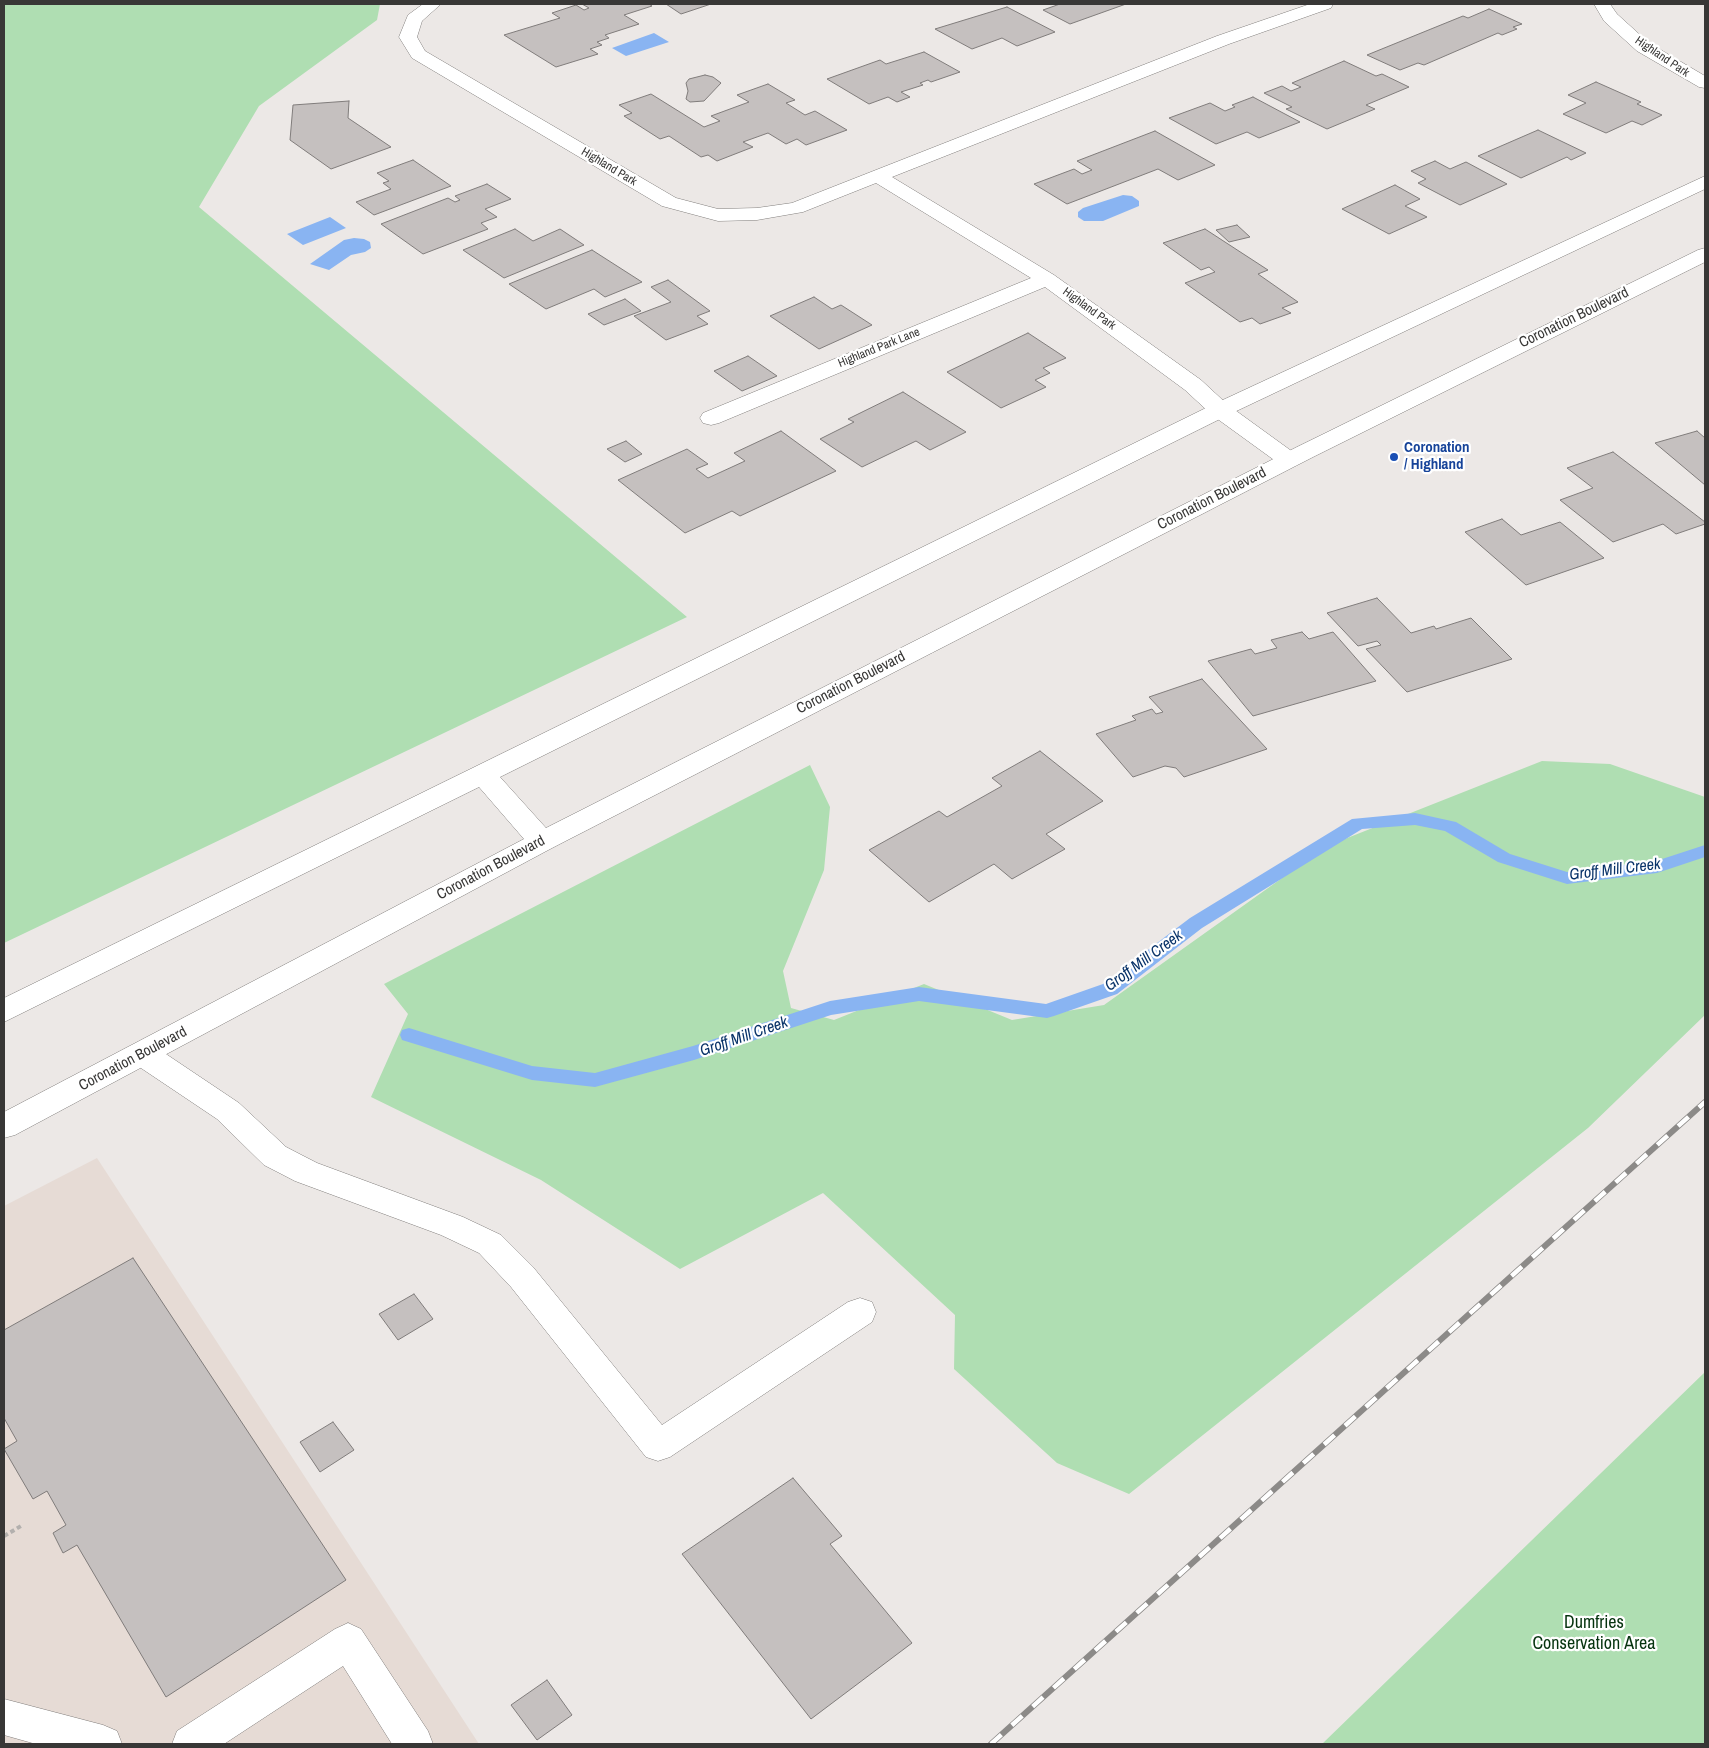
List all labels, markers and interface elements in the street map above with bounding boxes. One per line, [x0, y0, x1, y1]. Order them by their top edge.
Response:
street label: Highland Park [1632, 34, 1692, 80]
street label: Highland Park [579, 145, 639, 189]
street label: Coronation Boulevard [1516, 284, 1632, 352]
street label: Highland Park [1060, 285, 1118, 333]
street label: Highland Park Lane [836, 325, 922, 371]
place label: Coronation / Highland [1404, 439, 1470, 474]
marker: Coronation / Highland [1388, 451, 1400, 463]
street label: Coronation Boulevard [1155, 464, 1269, 534]
street label: Coronation Boulevard [794, 648, 908, 718]
street label: Coronation Boulevard [434, 832, 548, 904]
water label: Groff Mill Creek [1568, 855, 1662, 885]
water label: Groff Mill Creek [1101, 926, 1187, 996]
water label: Groff Mill Creek [698, 1013, 790, 1061]
street label: Coronation Boulevard [76, 1023, 190, 1095]
park label: Dumfries Conservation Area [1532, 1612, 1656, 1655]

